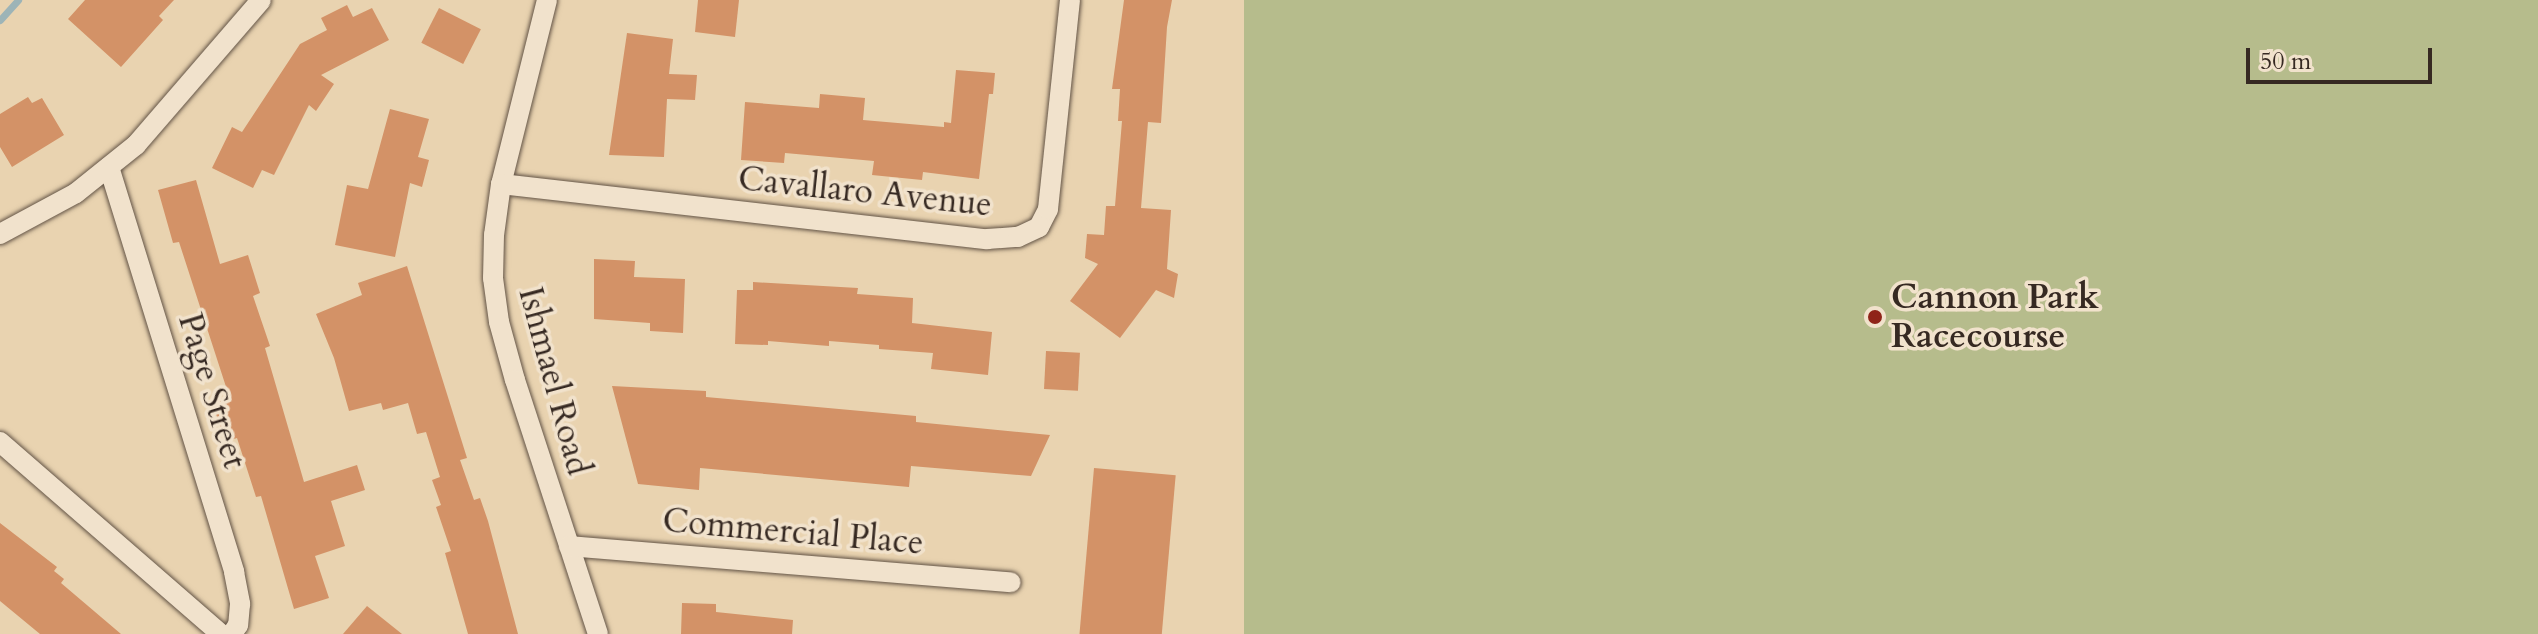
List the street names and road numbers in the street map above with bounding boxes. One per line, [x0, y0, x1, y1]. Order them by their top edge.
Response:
street label: Cavallaro Avenue [736, 158, 994, 226]
street label: Ishmael Road [509, 282, 599, 480]
street label: Page Street [169, 308, 255, 474]
street label: Commercial Place [661, 500, 925, 564]

